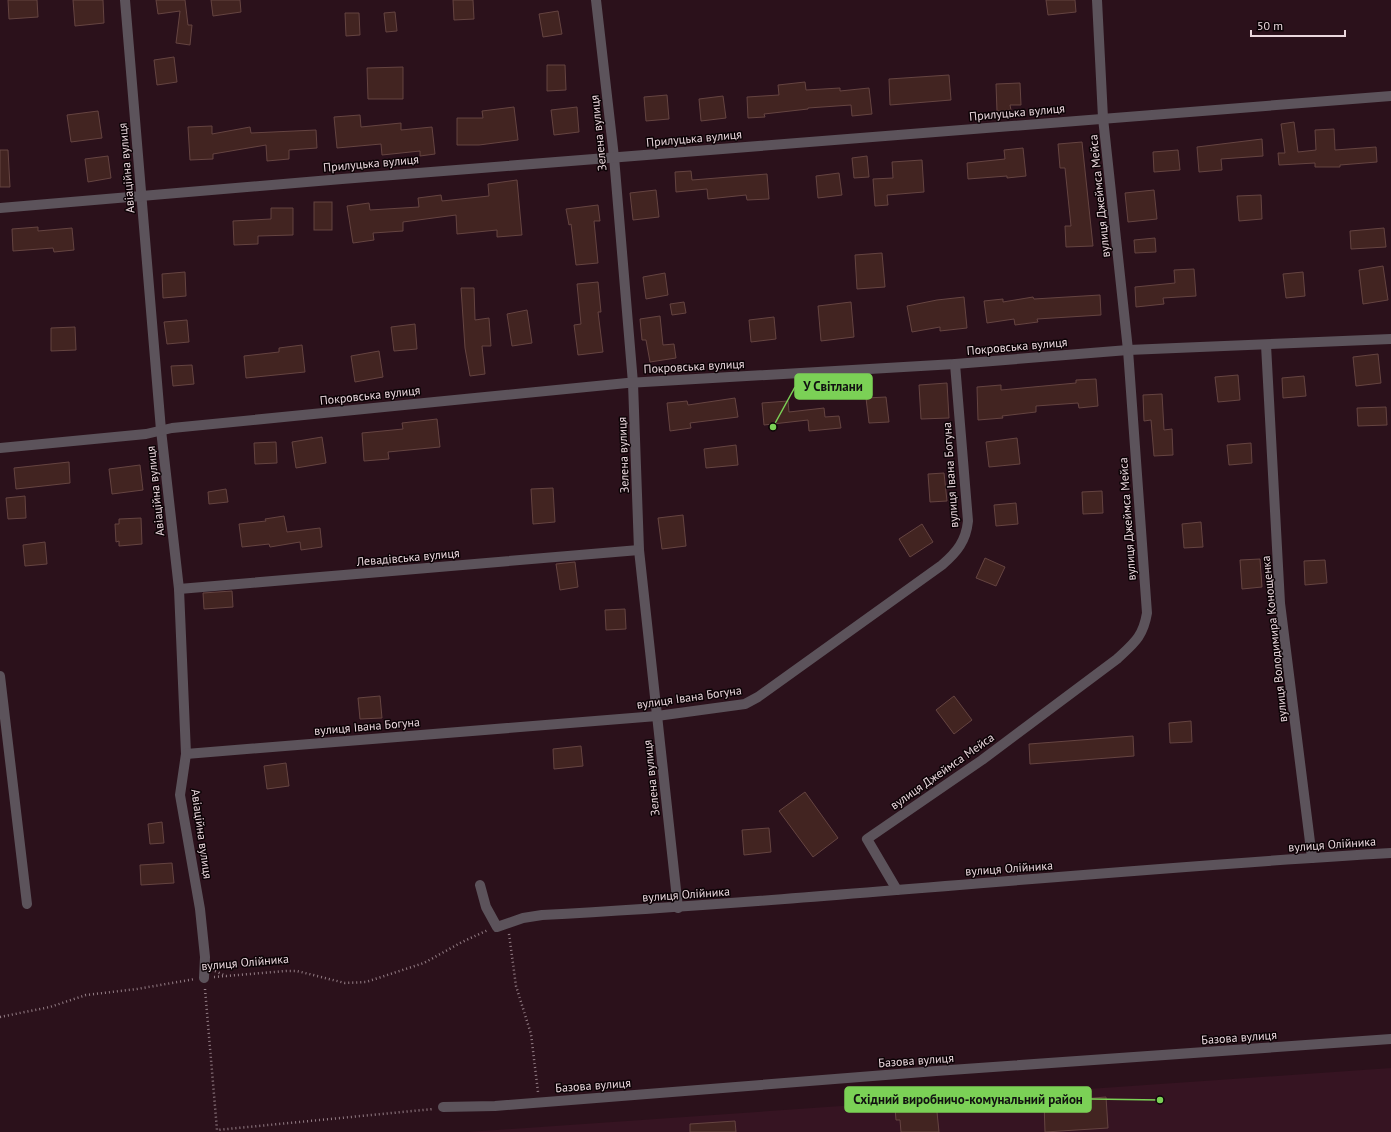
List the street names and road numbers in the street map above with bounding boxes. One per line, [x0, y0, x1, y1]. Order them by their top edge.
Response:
street label: Зелена вулиця [587, 94, 609, 172]
street label: Прилуцька вулиця [969, 100, 1065, 124]
street label: Авіаційна вулиця [115, 122, 137, 214]
street label: Прилуцька вулиця [646, 126, 742, 150]
street label: вулиця Джеймса Мейса [1085, 134, 1113, 258]
street label: Прилуцька вулиця [323, 151, 419, 175]
street label: Покровська вулиця [966, 334, 1068, 358]
street label: Покровська вулиця [643, 356, 745, 376]
street label: Покровська вулиця [319, 382, 421, 408]
street label: Зелена вулиця [614, 417, 632, 493]
street label: вулиця Івана Богуна [939, 422, 961, 528]
street label: Авіаційна вулиця [143, 445, 167, 537]
street label: вулиця Джеймса Мейса [1115, 457, 1139, 581]
street label: Левадівська вулиця [355, 545, 460, 569]
street label: вулиця Володимира Конощенка [1258, 555, 1290, 723]
street label: вулиця Івана Богуна [635, 682, 743, 712]
street label: вулиця Івана Богуна [314, 714, 421, 738]
street label: вулиця Джеймса Мейса [887, 729, 997, 813]
street label: Зелена вулиця [640, 739, 662, 817]
street label: Авіаційна вулиця [188, 788, 216, 880]
street label: вулиця Олійника [1288, 833, 1376, 855]
street label: вулиця Олійника [965, 857, 1053, 879]
street label: вулиця Олійника [642, 883, 730, 905]
street label: вулиця Олійника [201, 951, 289, 973]
street label: Базова вулиця [1201, 1027, 1277, 1047]
street label: Базова вулиця [878, 1050, 954, 1070]
street label: Базова вулиця [555, 1075, 631, 1095]

